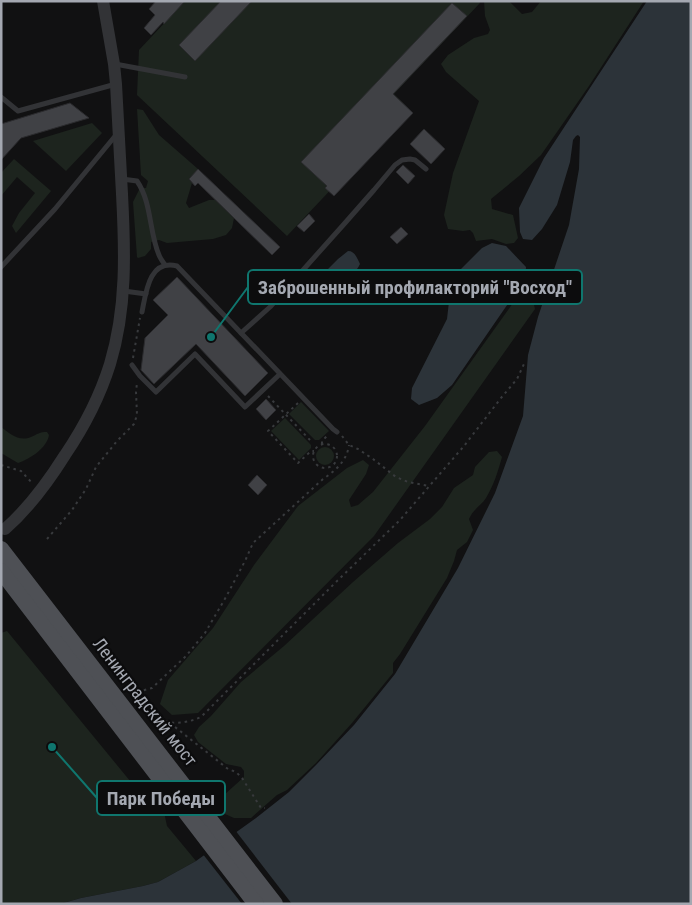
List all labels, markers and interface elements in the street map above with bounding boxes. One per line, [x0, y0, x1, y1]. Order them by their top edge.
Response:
callout: Заброшенный профилакторий "Восход" [248, 270, 582, 304]
text: Заброшенный профилакторий "Восход" [258, 276, 572, 299]
street label: Ленинградский мост [89, 633, 202, 770]
callout: Парк Победы [97, 781, 225, 815]
text: Парк Победы [107, 787, 215, 810]

